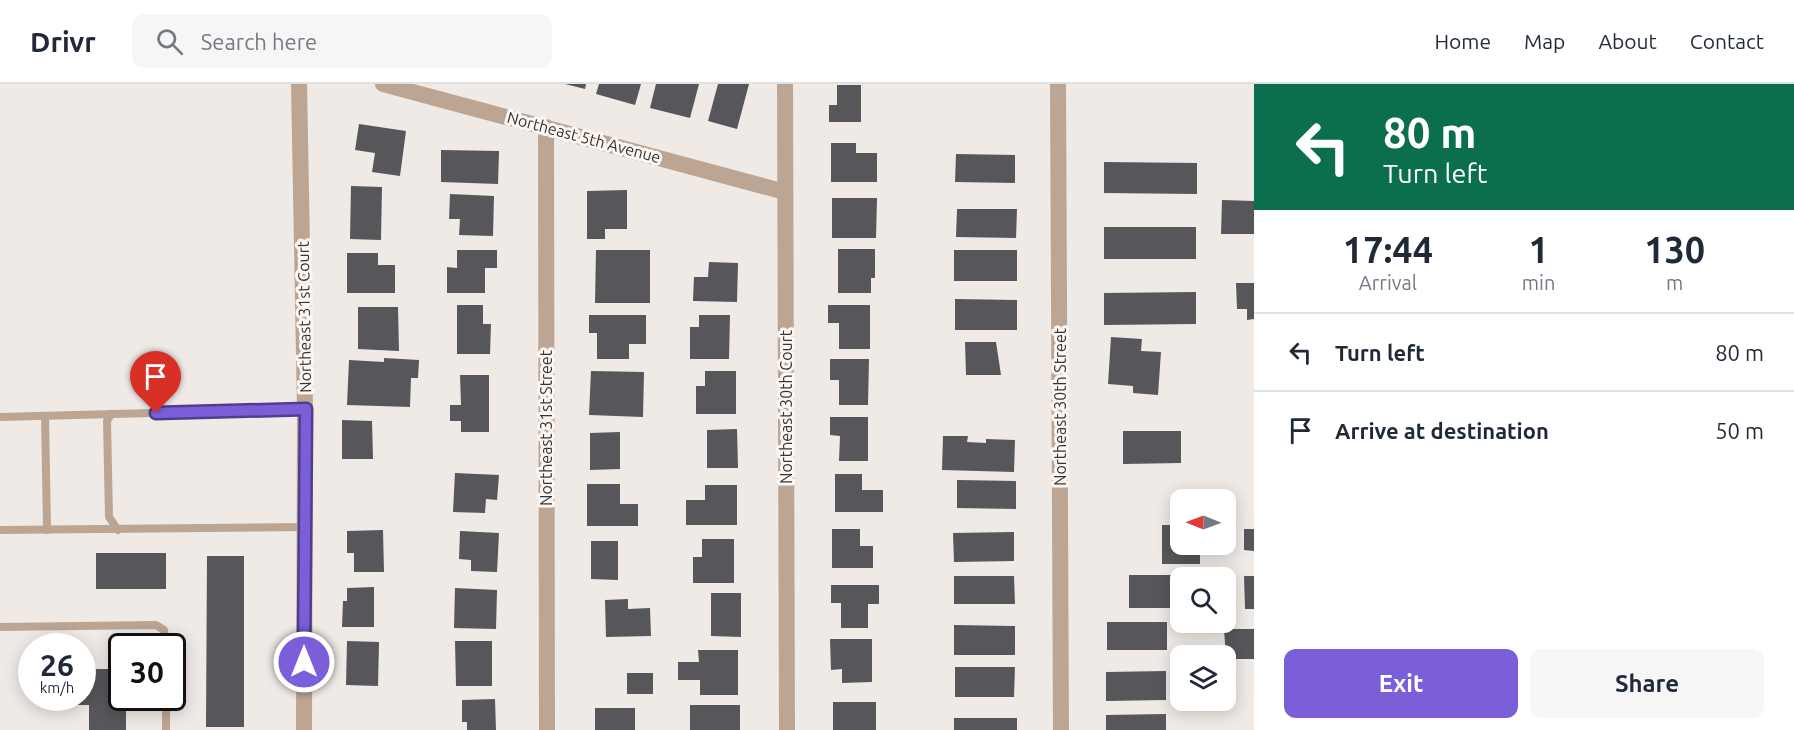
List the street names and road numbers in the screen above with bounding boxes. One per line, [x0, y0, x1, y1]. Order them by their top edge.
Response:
street label: Northeast 5th Avenue [505, 108, 663, 166]
street label: Northeast 31st Court [294, 240, 314, 393]
street label: Northeast 30th Street [1051, 327, 1069, 486]
street label: Northeast 30th Court [777, 329, 795, 484]
street label: Northeast 31st Street [537, 349, 555, 506]

